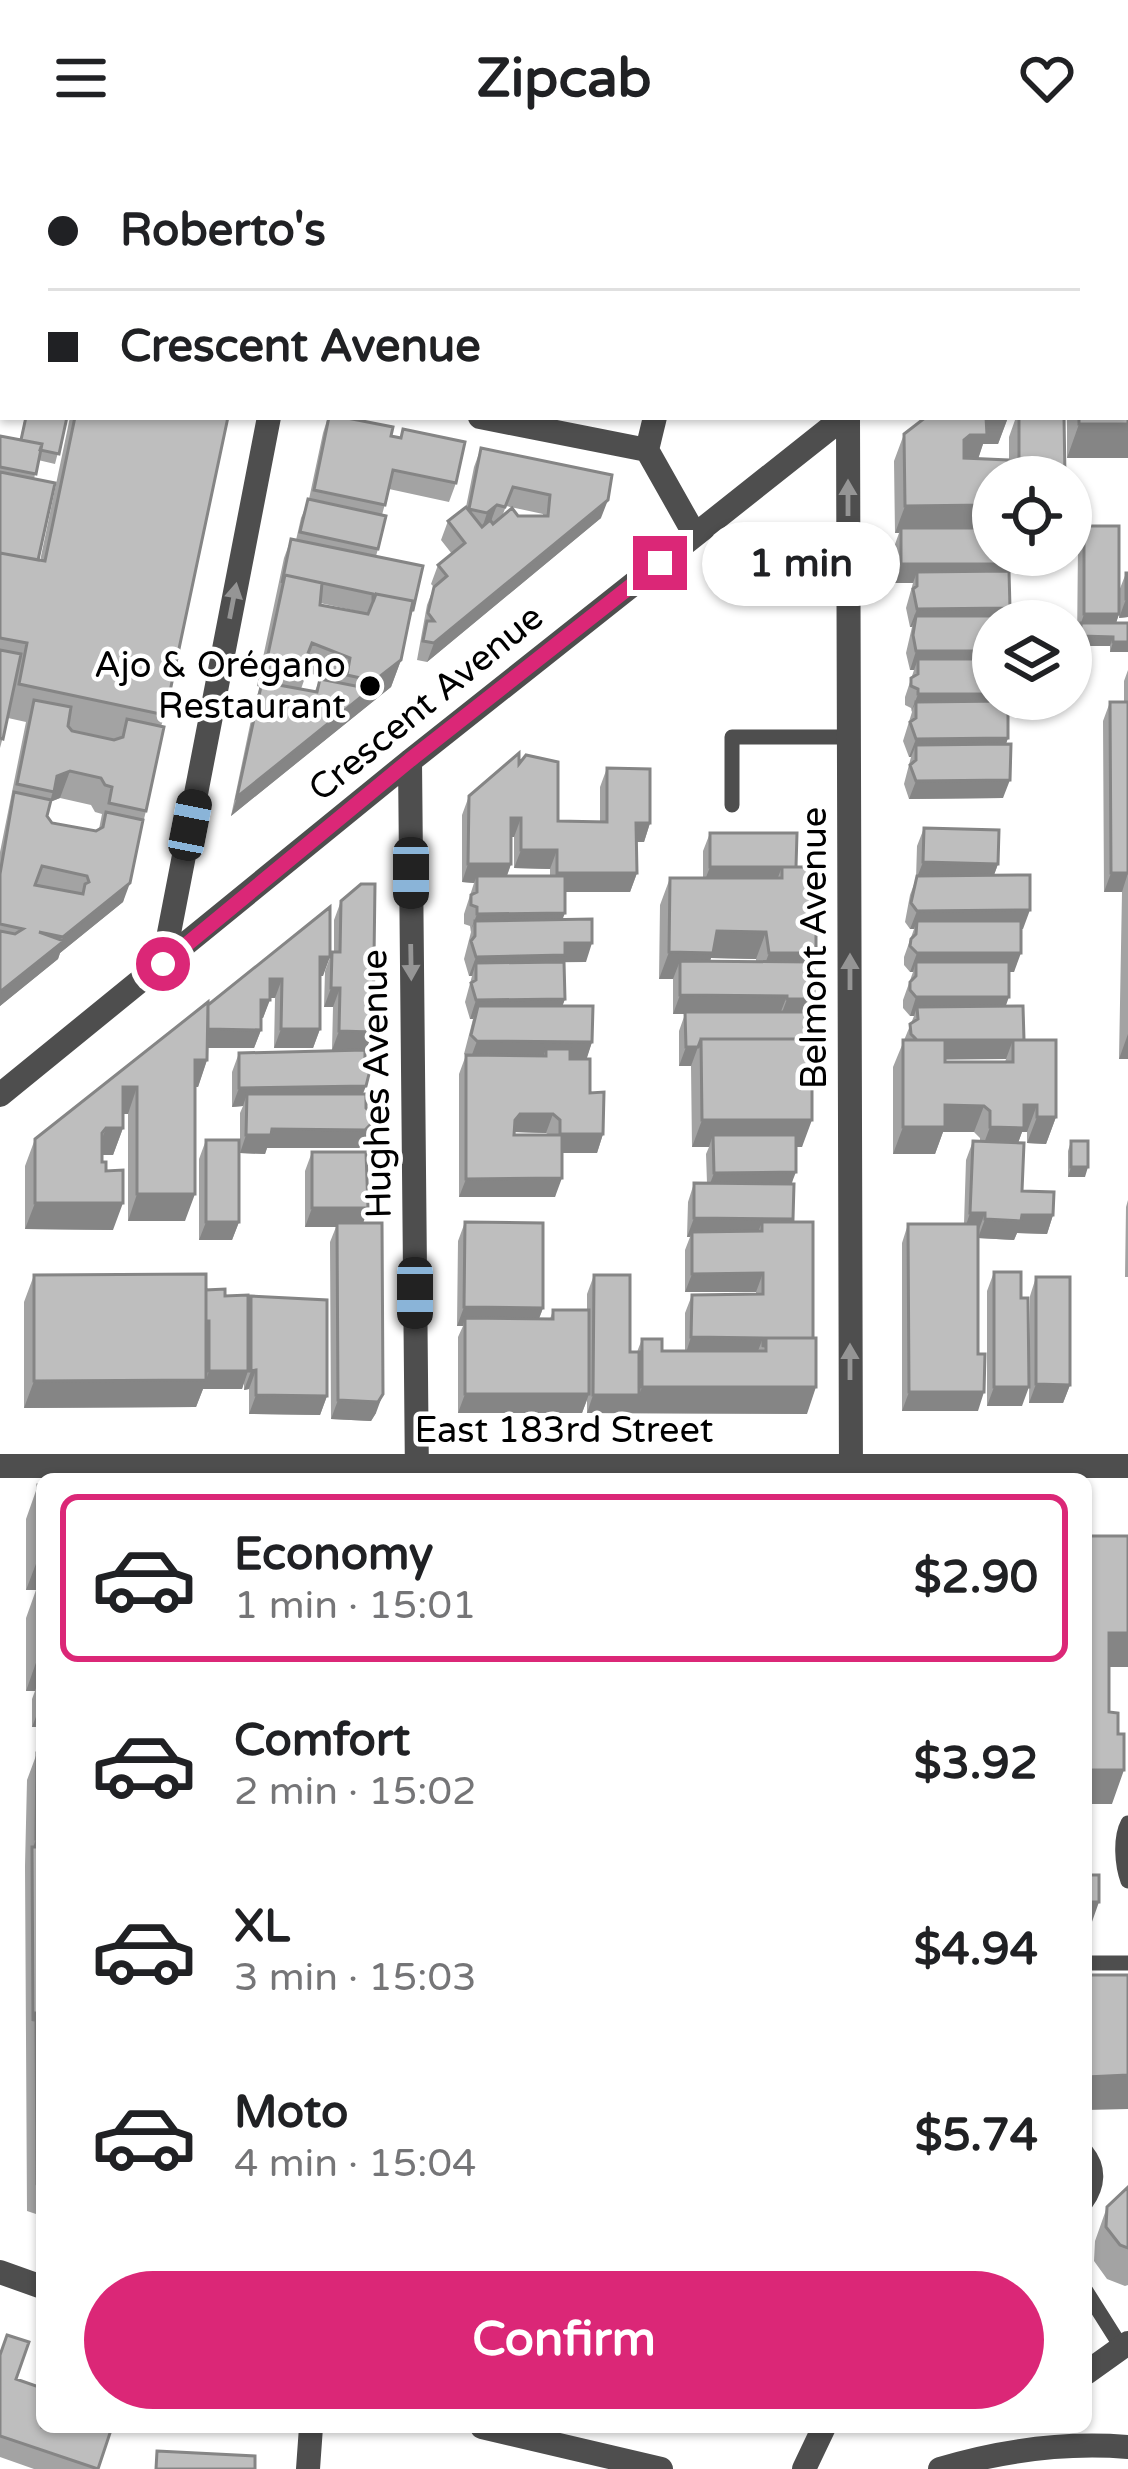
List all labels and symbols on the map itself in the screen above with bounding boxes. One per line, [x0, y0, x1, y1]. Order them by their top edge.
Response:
one-way arrow [838, 478, 858, 516]
callout: 1 min [702, 521, 900, 605]
route end [633, 536, 687, 590]
one-way arrow [224, 582, 243, 620]
street label: Crescent Avenue [300, 595, 552, 811]
place label: Ajo & Orégano Restaurant [94, 644, 346, 728]
marker: Ajo & Orégano Restaurant [357, 673, 383, 699]
car [165, 786, 215, 864]
street label: Belmont Avenue [793, 807, 836, 1089]
car [393, 837, 429, 909]
route start [136, 937, 190, 991]
one-way arrow [402, 944, 421, 982]
street label: Hughes Avenue [353, 949, 401, 1219]
one-way arrow [840, 952, 860, 990]
car [397, 1257, 433, 1329]
one-way arrow [841, 1342, 860, 1380]
street label: East 183rd Street [414, 1409, 714, 1452]

